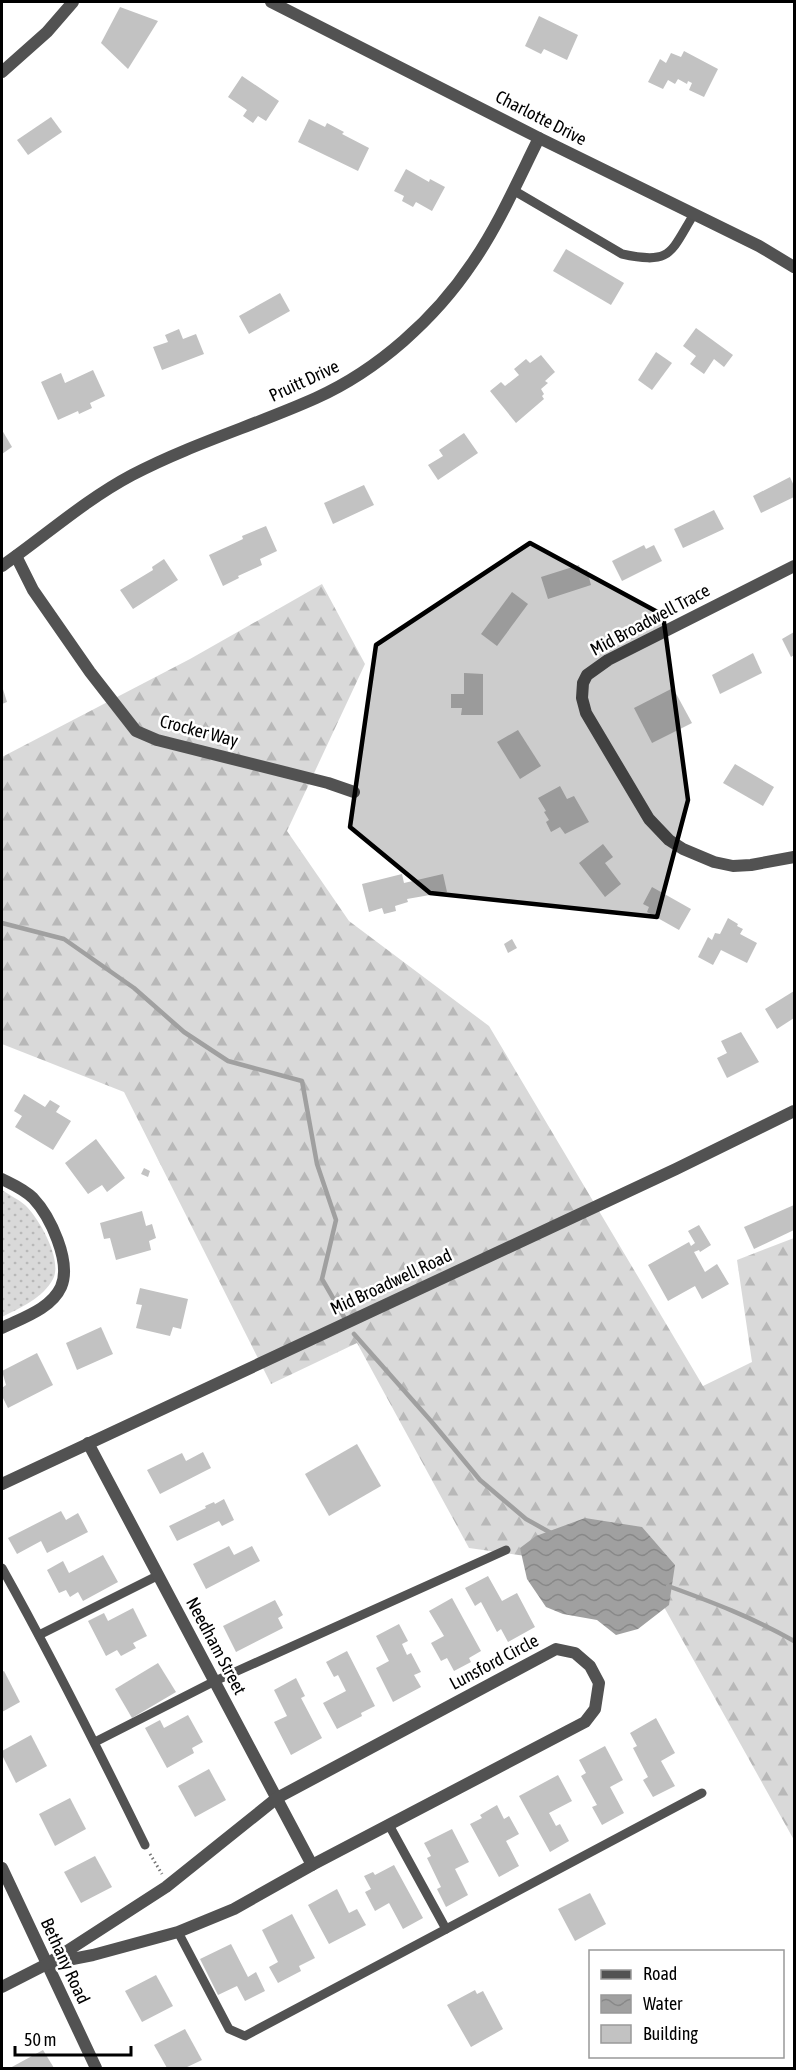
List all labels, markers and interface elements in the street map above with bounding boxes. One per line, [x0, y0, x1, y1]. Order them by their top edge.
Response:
street label: Charlotte Drive [492, 86, 590, 149]
street label: Pruitt Drive [265, 355, 342, 406]
street label: Mid Broadwell Trace [587, 579, 713, 660]
street label: Crocker Way [158, 710, 241, 751]
street label: Mid Broadwell Road [327, 1244, 455, 1319]
street label: Needham Street [182, 1593, 251, 1698]
street label: Lunsford Circle [446, 1629, 542, 1694]
street label: Bethany Road [37, 1915, 94, 2007]
legend [589, 1950, 784, 2058]
text: Road [643, 1963, 677, 1984]
text: Water [643, 1993, 683, 2014]
scale bar [15, 2019, 130, 2057]
text: Building [643, 2023, 698, 2044]
text: 50 m [24, 2029, 56, 2050]

